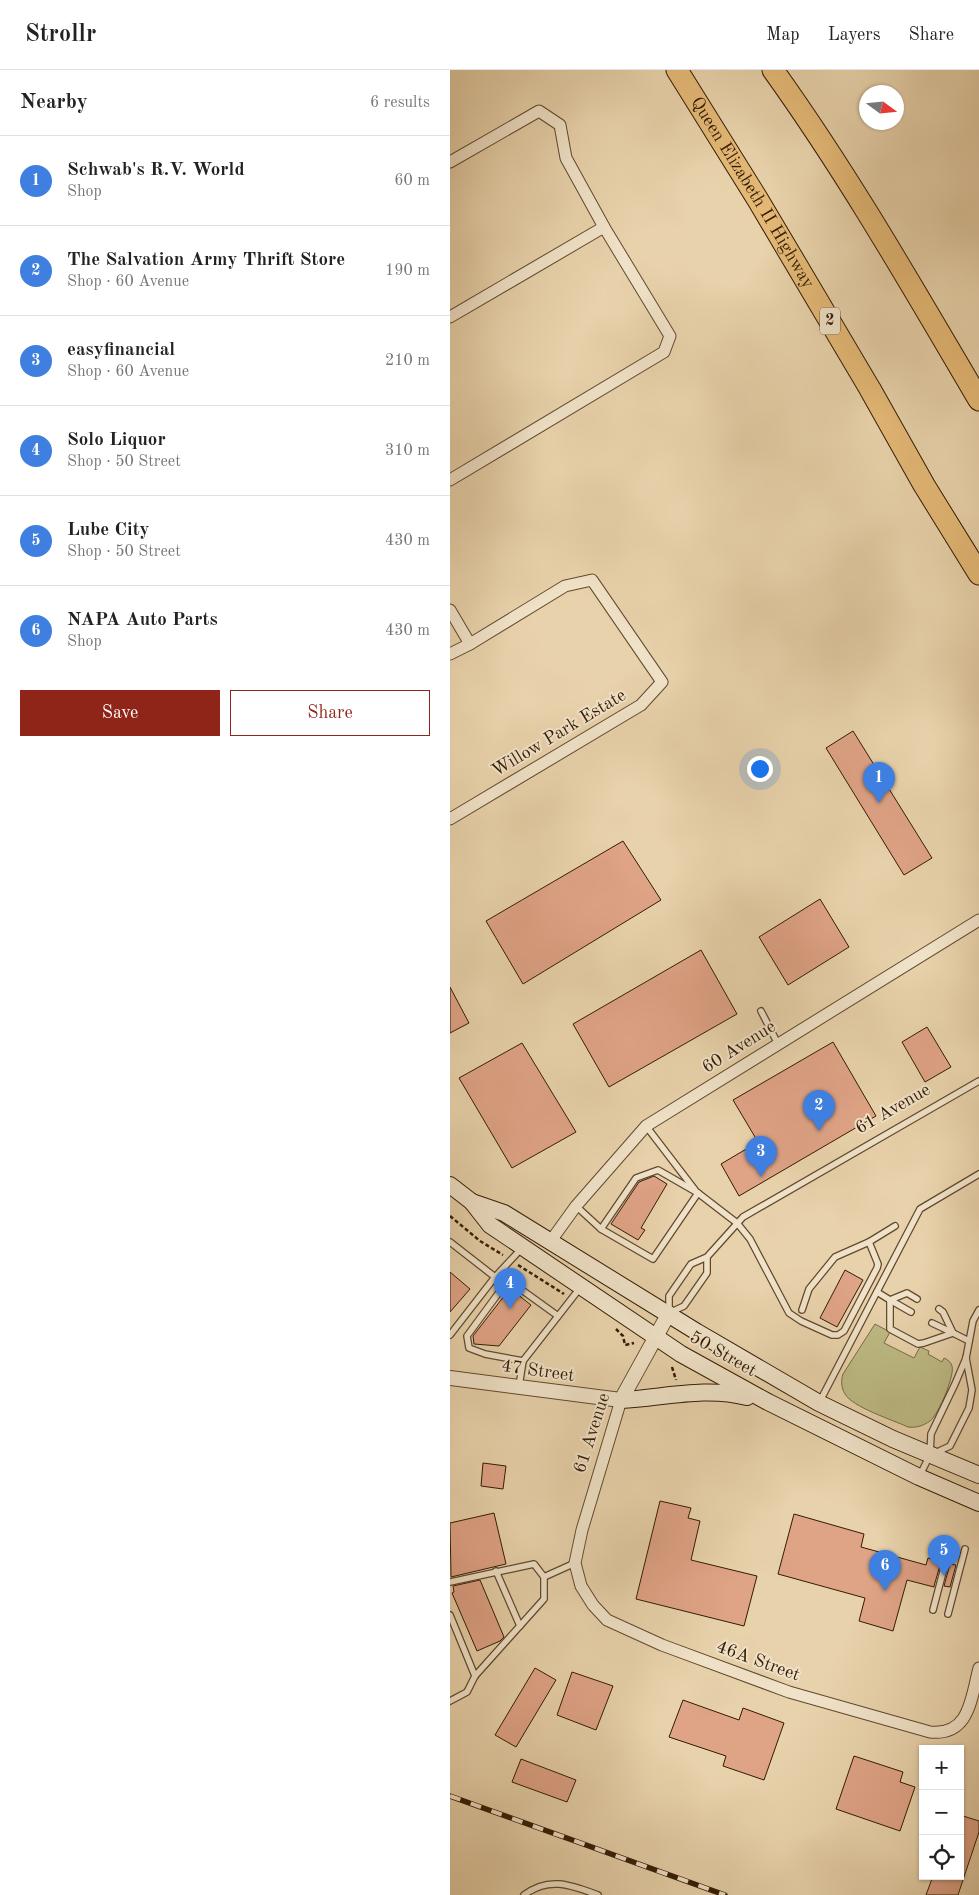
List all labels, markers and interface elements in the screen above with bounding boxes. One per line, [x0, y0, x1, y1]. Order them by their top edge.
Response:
text: Strollr [25, 23, 96, 47]
text: Map [766, 26, 800, 44]
text: Layers [828, 26, 880, 44]
text: Share [908, 26, 954, 44]
north arrow [859, 85, 904, 130]
text: Nearby [20, 92, 88, 113]
street label: Queen Elizabeth II Highway [687, 94, 818, 292]
text: 6 results [370, 95, 430, 111]
text: Schwab's R.V. World [67, 161, 245, 180]
text: 1 [31, 173, 41, 189]
text: 60 m [394, 173, 430, 189]
text: Shop [67, 184, 102, 200]
text: The Salvation Army Thrift Store [67, 251, 345, 270]
text: 2 [31, 263, 41, 279]
text: 190 m [385, 263, 430, 279]
text: Shop · 60 Avenue [67, 274, 189, 290]
road number: 2 [820, 308, 840, 334]
text: easyfinancial [67, 341, 175, 360]
text: 3 [31, 353, 41, 369]
text: 210 m [385, 353, 430, 369]
text: Shop · 60 Avenue [67, 364, 189, 380]
text: Solo Liquor [67, 431, 166, 450]
text: 4 [31, 443, 41, 459]
text: 310 m [385, 443, 430, 459]
text: Shop · 50 Street [67, 454, 181, 470]
text: Lube City [67, 521, 150, 540]
text: 5 [31, 533, 41, 549]
text: 430 m [385, 533, 430, 549]
text: Shop · 50 Street [67, 544, 181, 560]
text: NAPA Auto Parts [67, 611, 218, 630]
text: 6 [31, 623, 41, 639]
text: 430 m [385, 623, 430, 639]
text: Shop [67, 634, 102, 650]
street label: Willow Park Estate [489, 686, 629, 780]
button: Save [20, 690, 220, 736]
button: Share [230, 690, 430, 736]
your location [747, 756, 773, 782]
pin: 1 [863, 762, 895, 803]
street label: 60 Avenue [699, 1017, 779, 1077]
street label: 61 Avenue [853, 1080, 933, 1138]
pin: 2 [803, 1090, 835, 1131]
pin: 3 [745, 1136, 777, 1177]
pin: 4 [494, 1268, 526, 1309]
street label: 50 Street [687, 1328, 759, 1380]
street label: 47 Street [500, 1357, 576, 1385]
street label: 61 Avenue [571, 1391, 613, 1475]
pin: 5 [928, 1535, 960, 1576]
pin: 6 [869, 1550, 901, 1591]
street label: 46A Street [714, 1638, 802, 1684]
map controls [919, 1745, 964, 1880]
button: + [919, 1745, 964, 1790]
button: − [919, 1790, 964, 1835]
button: locate [919, 1835, 964, 1880]

